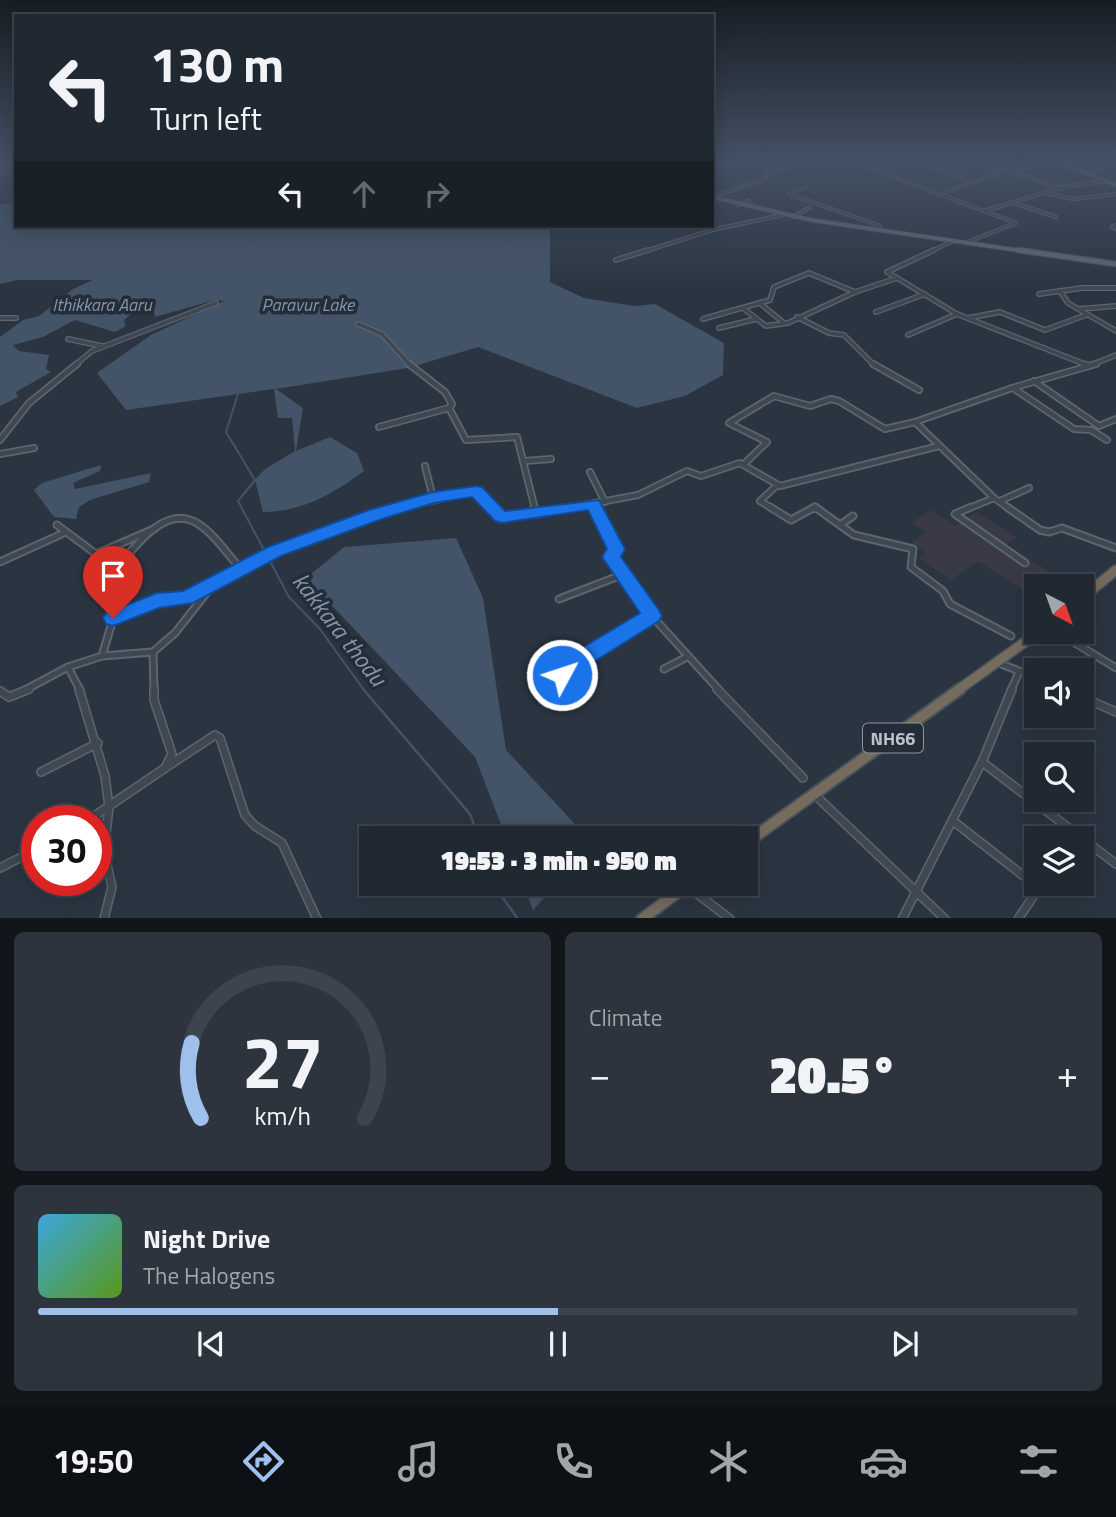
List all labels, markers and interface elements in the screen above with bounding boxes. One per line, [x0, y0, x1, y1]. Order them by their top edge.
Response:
text: 130 m [150, 26, 284, 101]
icon: left [35, 42, 126, 133]
text: Turn left [150, 94, 262, 142]
icon: left [272, 175, 310, 213]
icon: ahead [345, 175, 383, 213]
icon: right [418, 175, 456, 213]
water label: Ithikkara Aaru [52, 291, 153, 318]
water label: Paravur Lake [262, 291, 356, 318]
pin [83, 546, 143, 618]
icon: arrive [94, 557, 132, 595]
water label: kakkara thodu [284, 565, 397, 695]
north arrow [1024, 574, 1094, 644]
map controls [1024, 574, 1094, 896]
position arrow [525, 638, 599, 712]
button: sound [1024, 658, 1094, 728]
road number: NH66 [863, 724, 923, 752]
button: search [1024, 742, 1094, 812]
speed limit sign: 30 [21, 805, 112, 896]
button: layers [1024, 826, 1094, 896]
text: 19:53 · 3 min · 950 m [440, 841, 677, 880]
text: Climate [589, 1000, 662, 1035]
text: 27 [242, 1006, 323, 1116]
text: 20.5° [769, 1034, 898, 1113]
text: − [589, 1045, 610, 1103]
text: + [1057, 1045, 1078, 1103]
text: km/h [254, 1096, 311, 1134]
text: Night Drive [143, 1219, 270, 1258]
text: The Halogens [143, 1258, 275, 1293]
icon: previous [192, 1325, 230, 1363]
icon: pause [539, 1325, 577, 1363]
icon: next [886, 1325, 924, 1363]
text: 19:50 [53, 1437, 133, 1485]
icon: directions [239, 1437, 288, 1486]
icon: music [394, 1437, 443, 1486]
icon: phone [549, 1437, 598, 1486]
icon: climate [704, 1437, 753, 1486]
icon: car [859, 1437, 908, 1486]
icon: filters [1014, 1437, 1063, 1486]

